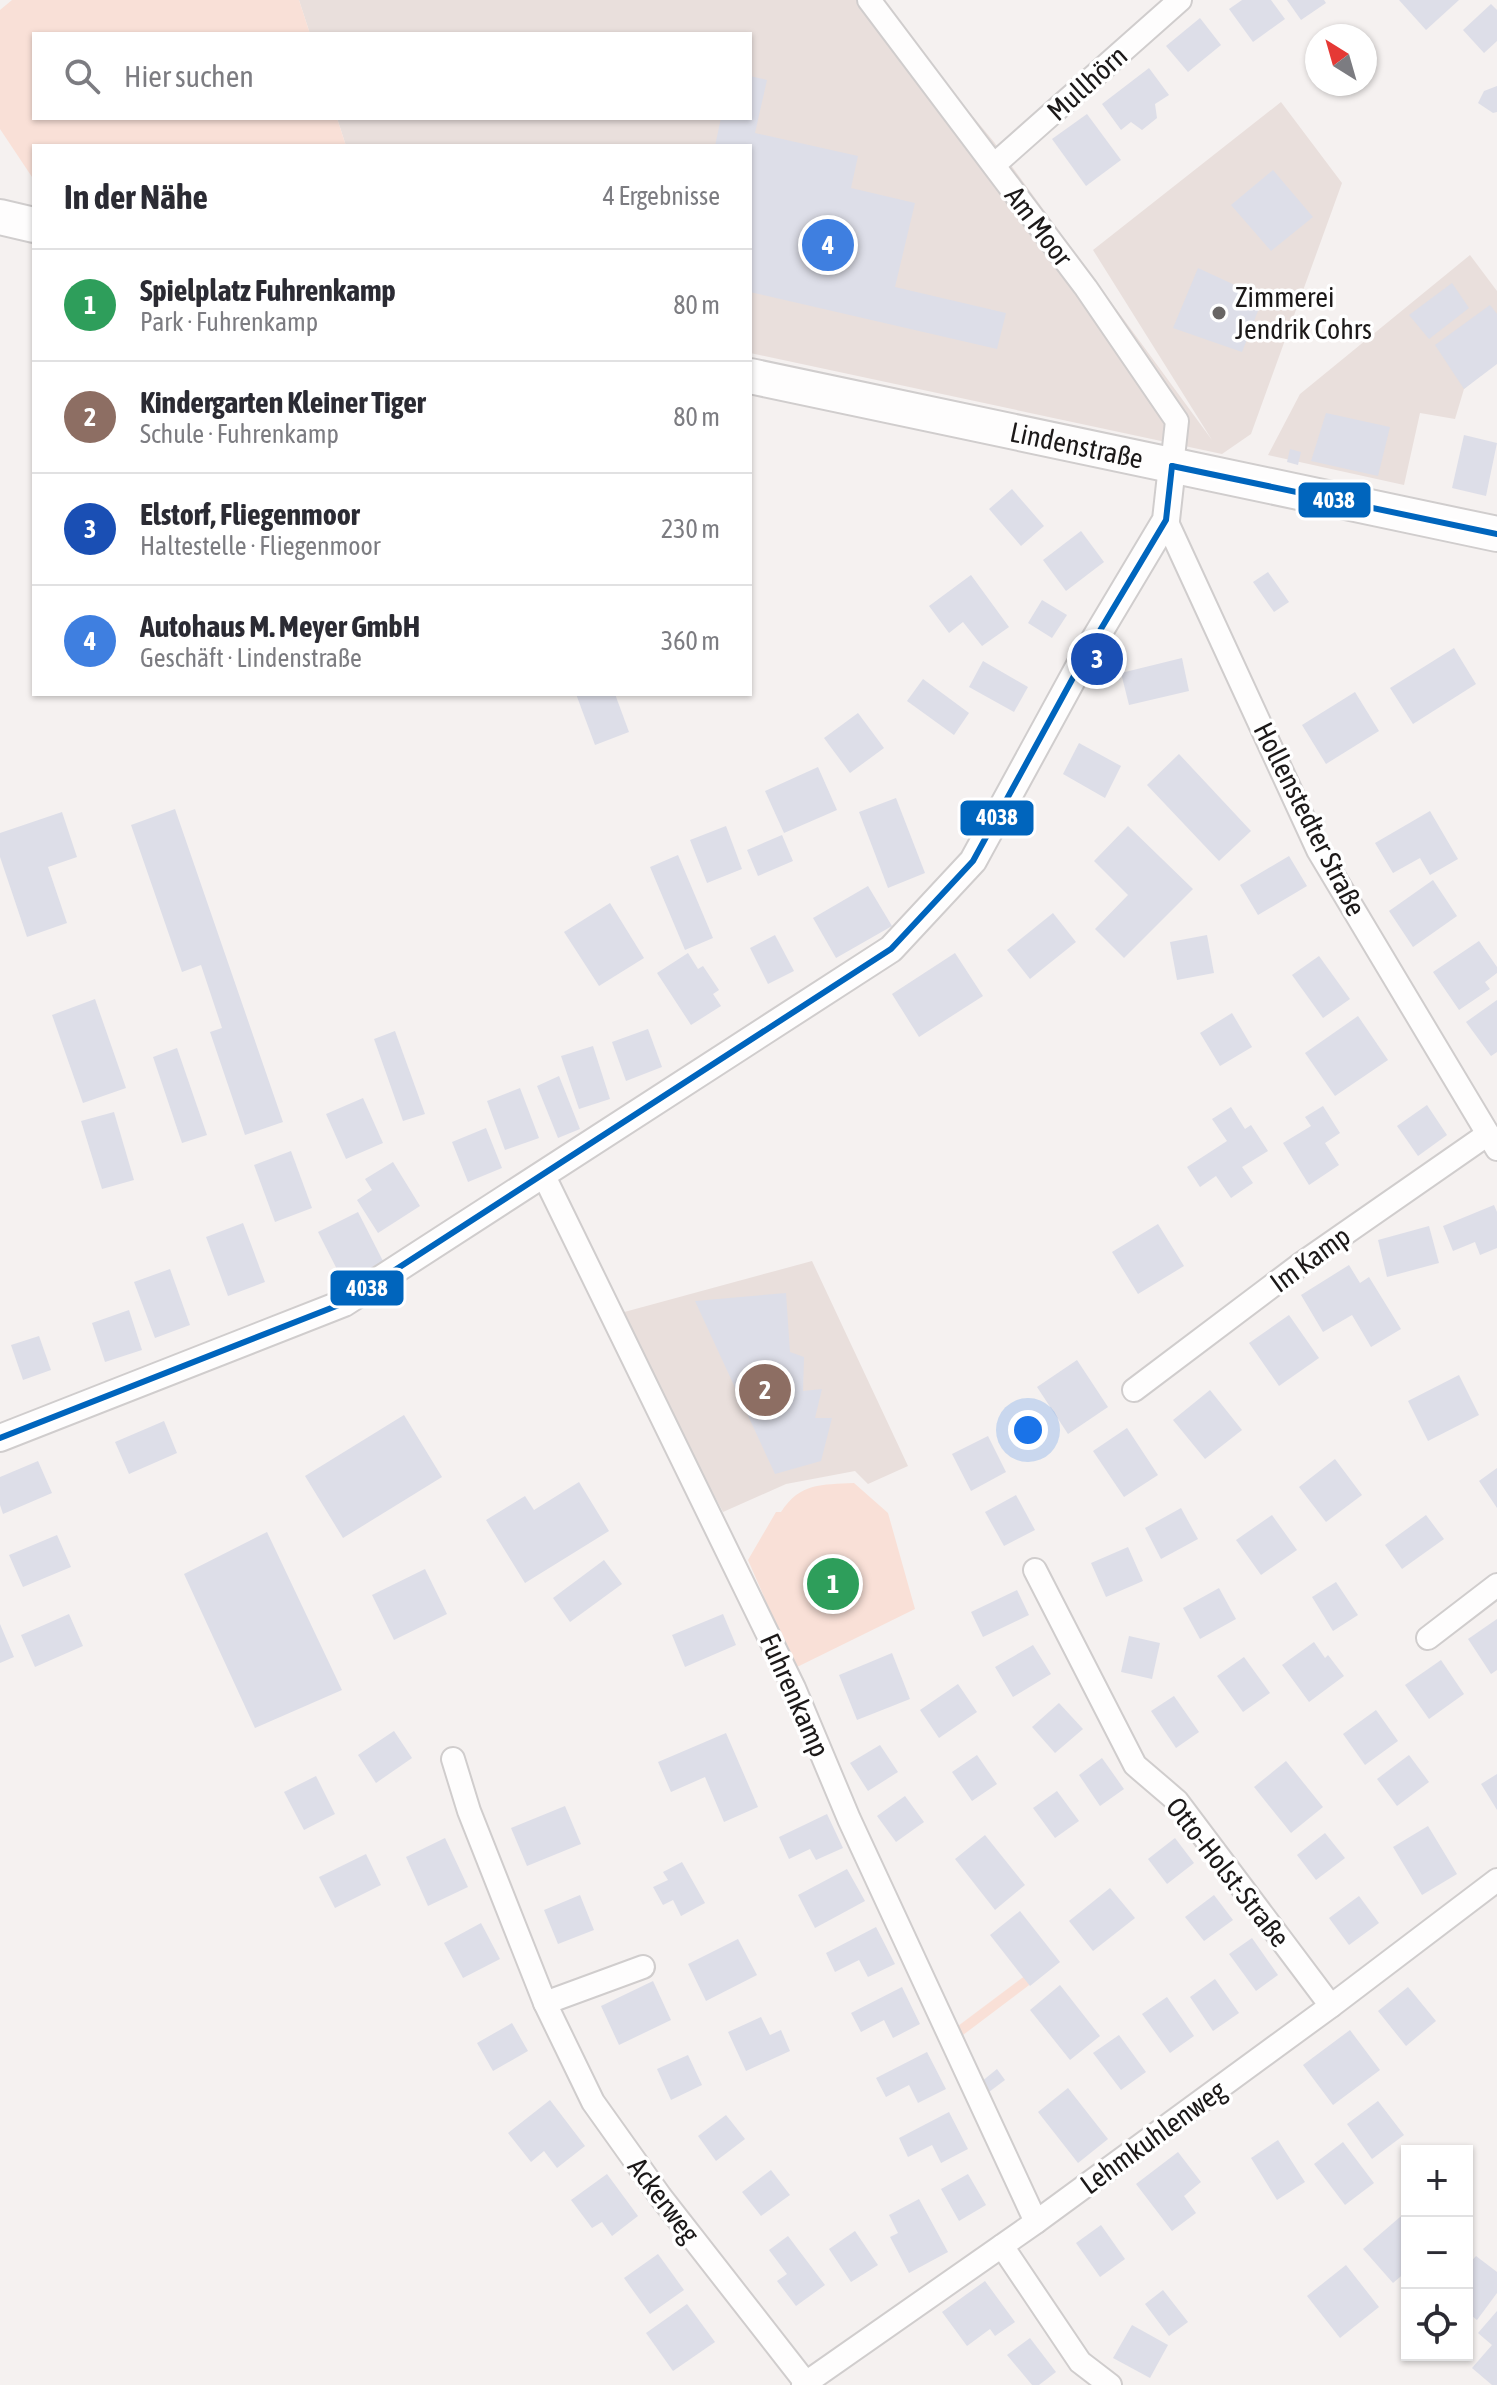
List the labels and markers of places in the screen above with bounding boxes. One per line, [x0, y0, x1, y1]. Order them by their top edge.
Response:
pin: 4 [802, 215, 854, 275]
place label: Zimmerei Jendrik Cohrs [1235, 281, 1372, 345]
marker: Zimmerei Jendrik Cohrs [1210, 304, 1228, 322]
pin: 3 [1071, 629, 1123, 689]
pin: 2 [739, 1360, 791, 1420]
pin: 1 [807, 1554, 859, 1614]

